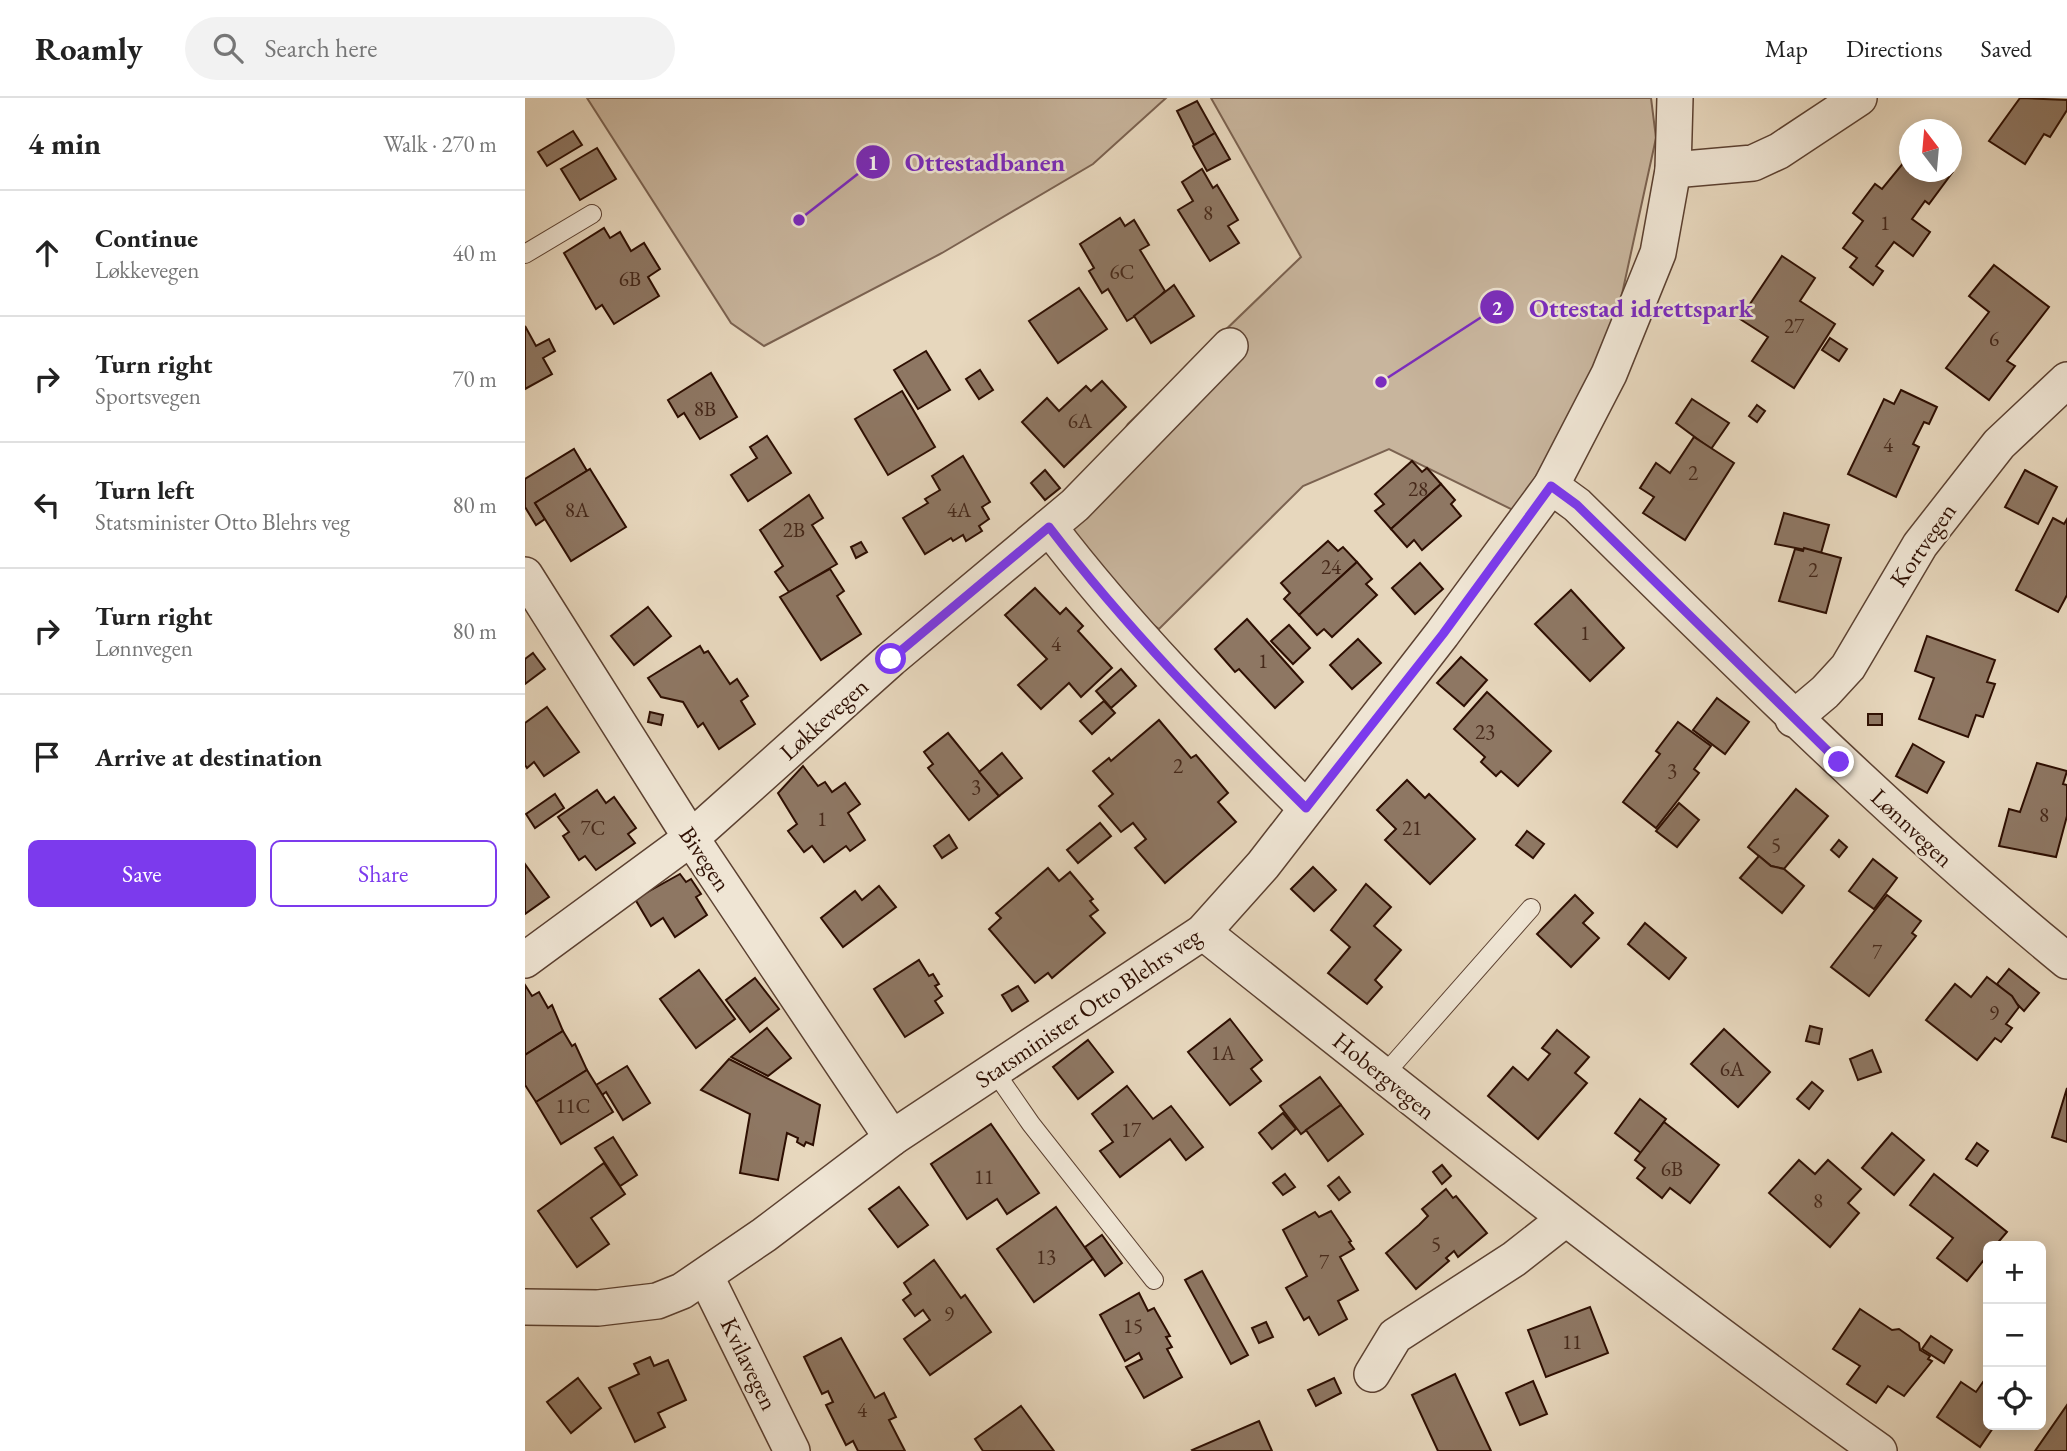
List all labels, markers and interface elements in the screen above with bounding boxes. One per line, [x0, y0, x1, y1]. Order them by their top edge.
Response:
search box [185, 17, 675, 80]
text: Roamly [35, 27, 143, 70]
icon: search [209, 29, 247, 67]
text: Search here [265, 31, 377, 65]
text: Map [1765, 33, 1808, 64]
text: Directions [1846, 33, 1943, 64]
text: Saved [1981, 33, 2032, 64]
north arrow [1899, 119, 1962, 182]
text: 4 min [28, 124, 101, 163]
text: Walk · 270 m [383, 129, 497, 159]
callout: Ottestadbanen [855, 139, 1079, 186]
text: Ottestadbanen [905, 145, 1066, 179]
text: 1 [867, 149, 879, 176]
house number: 8 [1203, 199, 1213, 226]
house number: 1 [1880, 209, 1890, 236]
text: Continue [95, 221, 198, 255]
icon: ahead [28, 234, 66, 272]
text: 40 m [452, 238, 497, 268]
text: Løkkevegen [95, 255, 199, 285]
house number: 6C [1110, 258, 1135, 285]
house number: 6B [619, 265, 641, 292]
callout: Ottestad idrettspark [1480, 284, 1767, 331]
text: Ottestad idrettspark [1529, 291, 1754, 325]
text: 2 [1491, 294, 1503, 321]
house number: 27 [1784, 312, 1805, 339]
house number: 6 [1989, 325, 1999, 352]
text: Turn right [95, 347, 213, 381]
icon: right [28, 360, 66, 398]
text: 70 m [452, 364, 497, 394]
text: Sportsvegen [95, 381, 201, 411]
house number: 8B [694, 395, 716, 422]
house number: 6A [1068, 407, 1093, 434]
house number: 4 [1883, 431, 1894, 458]
house number: 2 [1688, 459, 1698, 486]
text: Turn left [95, 473, 194, 507]
house number: 28 [1408, 475, 1428, 502]
icon: left [28, 486, 66, 524]
text: 80 m [452, 490, 497, 520]
house number: 8A [565, 496, 590, 523]
house number: 4A [947, 496, 972, 523]
street label: Kortvegen [1882, 496, 1963, 593]
text: Statsminister Otto Blehrs veg [95, 507, 350, 537]
house number: 2B [783, 516, 805, 543]
house number: 24 [1321, 553, 1342, 580]
house number: 2 [1808, 556, 1818, 583]
text: Turn right [95, 599, 213, 633]
icon: right [28, 612, 66, 650]
text: 80 m [452, 616, 497, 646]
house number: 1 [1580, 619, 1590, 646]
house number: 4 [1051, 630, 1062, 657]
text: Lønnvegen [95, 633, 193, 663]
route start [875, 643, 906, 674]
house number: 1 [1258, 647, 1268, 674]
street label: Løkkevegen [773, 670, 875, 767]
house number: 23 [1475, 718, 1495, 745]
icon: arrive [28, 738, 66, 776]
text: Arrive at destination [95, 740, 322, 774]
route end [1823, 746, 1854, 777]
house number: 2 [1173, 752, 1183, 779]
house number: 3 [1667, 757, 1677, 784]
house number: 3 [971, 773, 981, 800]
street label: Lønnvegen [1864, 781, 1960, 874]
house number: 8 [2039, 801, 2049, 828]
house number: 1 [817, 805, 827, 832]
house number: 7C [581, 814, 606, 841]
house number: 21 [1402, 814, 1422, 841]
street label: Bivegen [673, 820, 738, 897]
house number: 5 [1771, 831, 1781, 858]
button: Save [28, 840, 256, 907]
button: Share [270, 840, 497, 907]
street label: Statsminister Otto Blehrs veg [969, 920, 1207, 1095]
house number: 7 [1872, 938, 1883, 965]
house number: 9 [1989, 999, 1999, 1026]
street label: Hobergvegen [1327, 1025, 1442, 1127]
house number: 1A [1211, 1039, 1236, 1066]
house number: 6A [1720, 1055, 1745, 1082]
house number: 11C [555, 1092, 591, 1119]
house number: 17 [1121, 1116, 1142, 1143]
house number: 6B [1661, 1155, 1683, 1182]
house number: 11 [974, 1163, 994, 1190]
house number: 8 [1813, 1187, 1823, 1214]
house number: 5 [1431, 1230, 1441, 1257]
map controls [1983, 1241, 2046, 1430]
button: + [1983, 1241, 2046, 1304]
house number: 13 [1036, 1243, 1056, 1270]
house number: 7 [1319, 1248, 1330, 1275]
house number: 9 [944, 1300, 954, 1327]
button: − [1983, 1304, 2046, 1367]
street label: Kvilavegen [714, 1312, 785, 1416]
house number: 15 [1123, 1312, 1143, 1339]
house number: 11 [1562, 1328, 1582, 1355]
button: locate [1983, 1367, 2046, 1430]
house number: 4 [857, 1396, 868, 1423]

